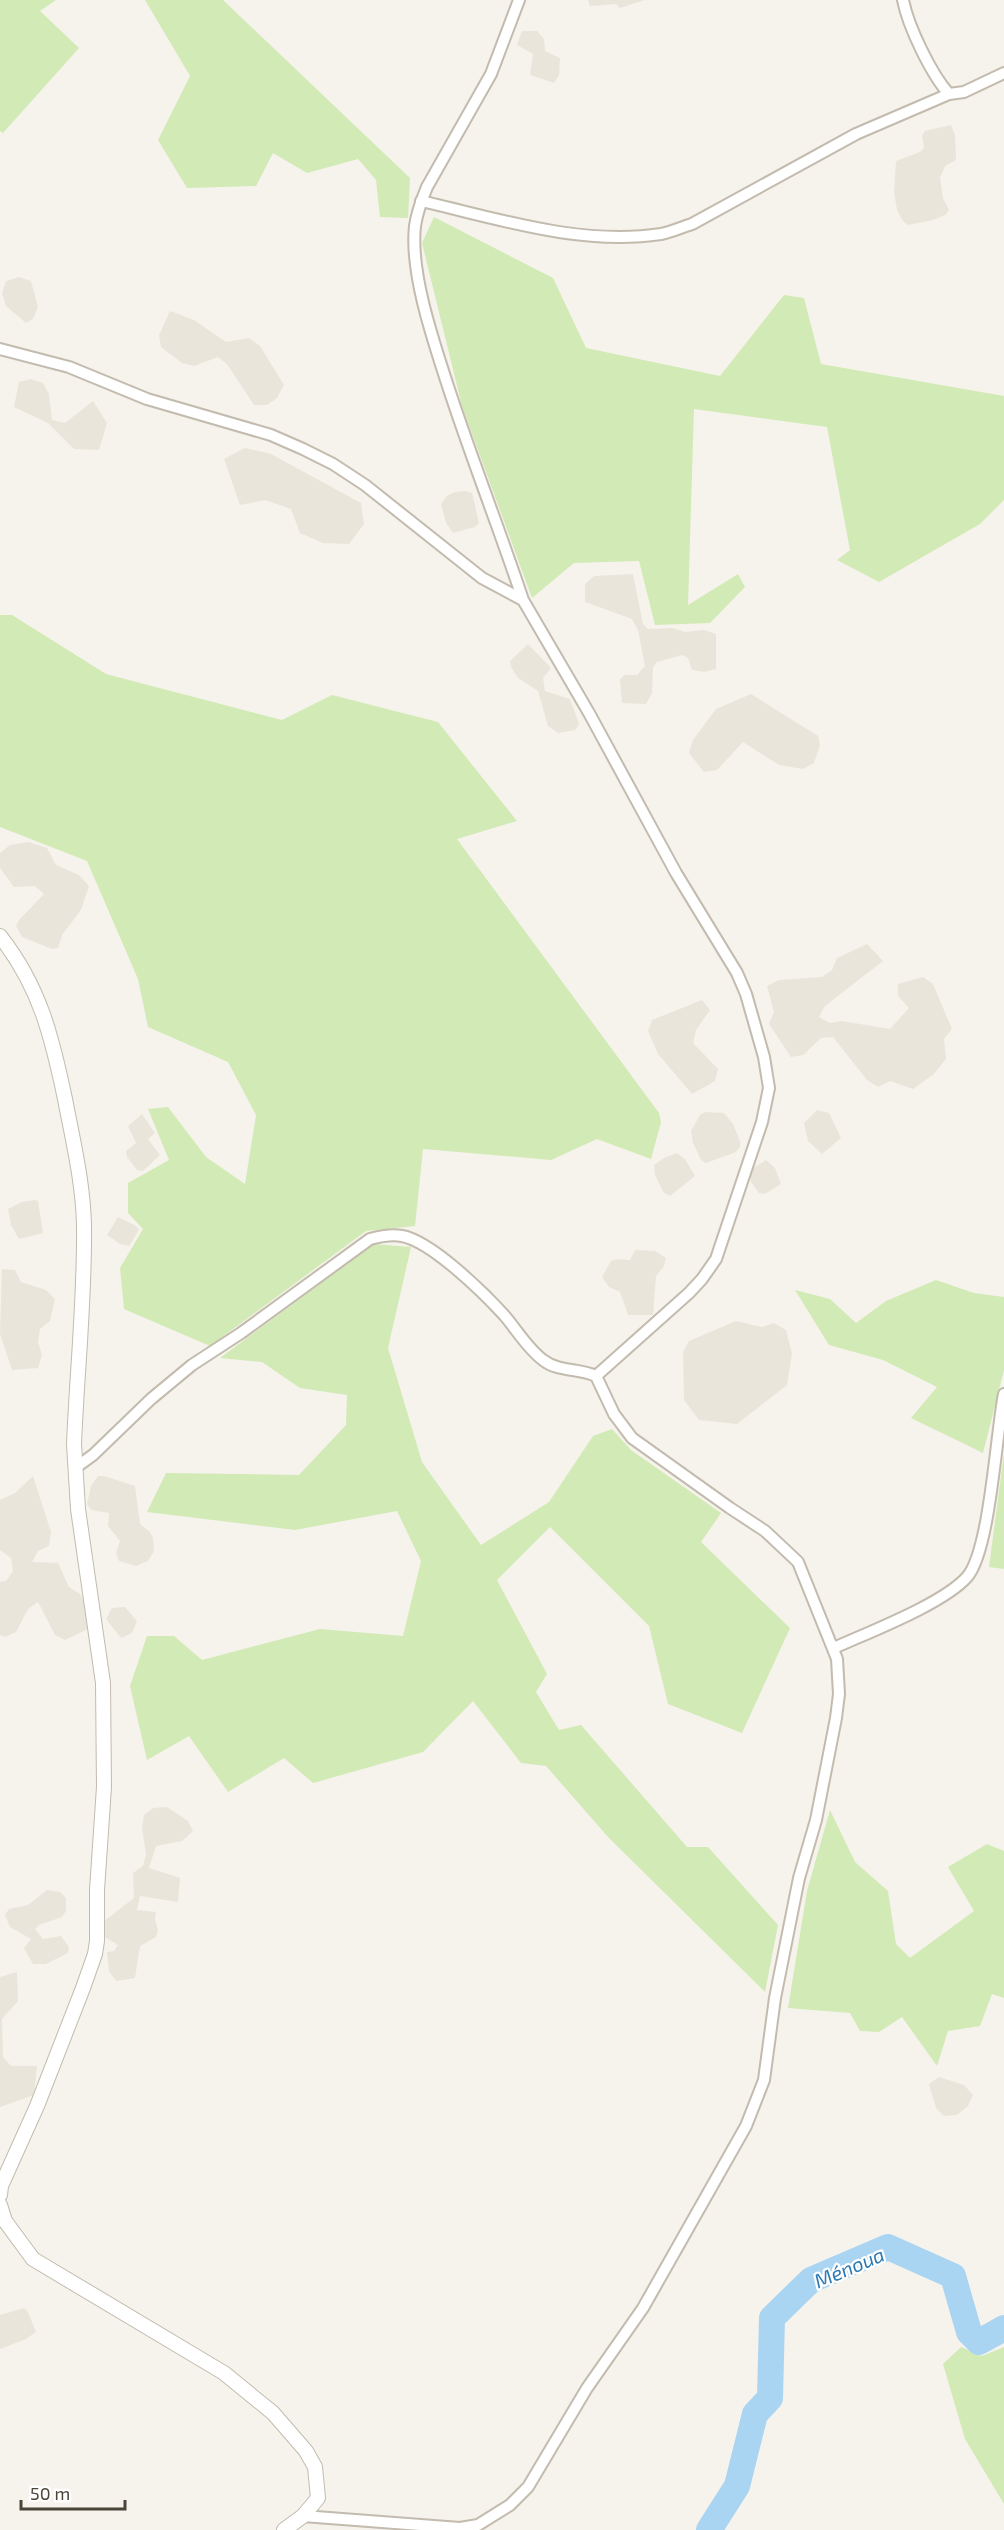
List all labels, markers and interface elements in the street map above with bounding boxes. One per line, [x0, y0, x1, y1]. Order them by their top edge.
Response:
water label: Ménoua [810, 2242, 888, 2292]
scale bar [21, 2473, 124, 2511]
text: 50 m [30, 2482, 70, 2504]

